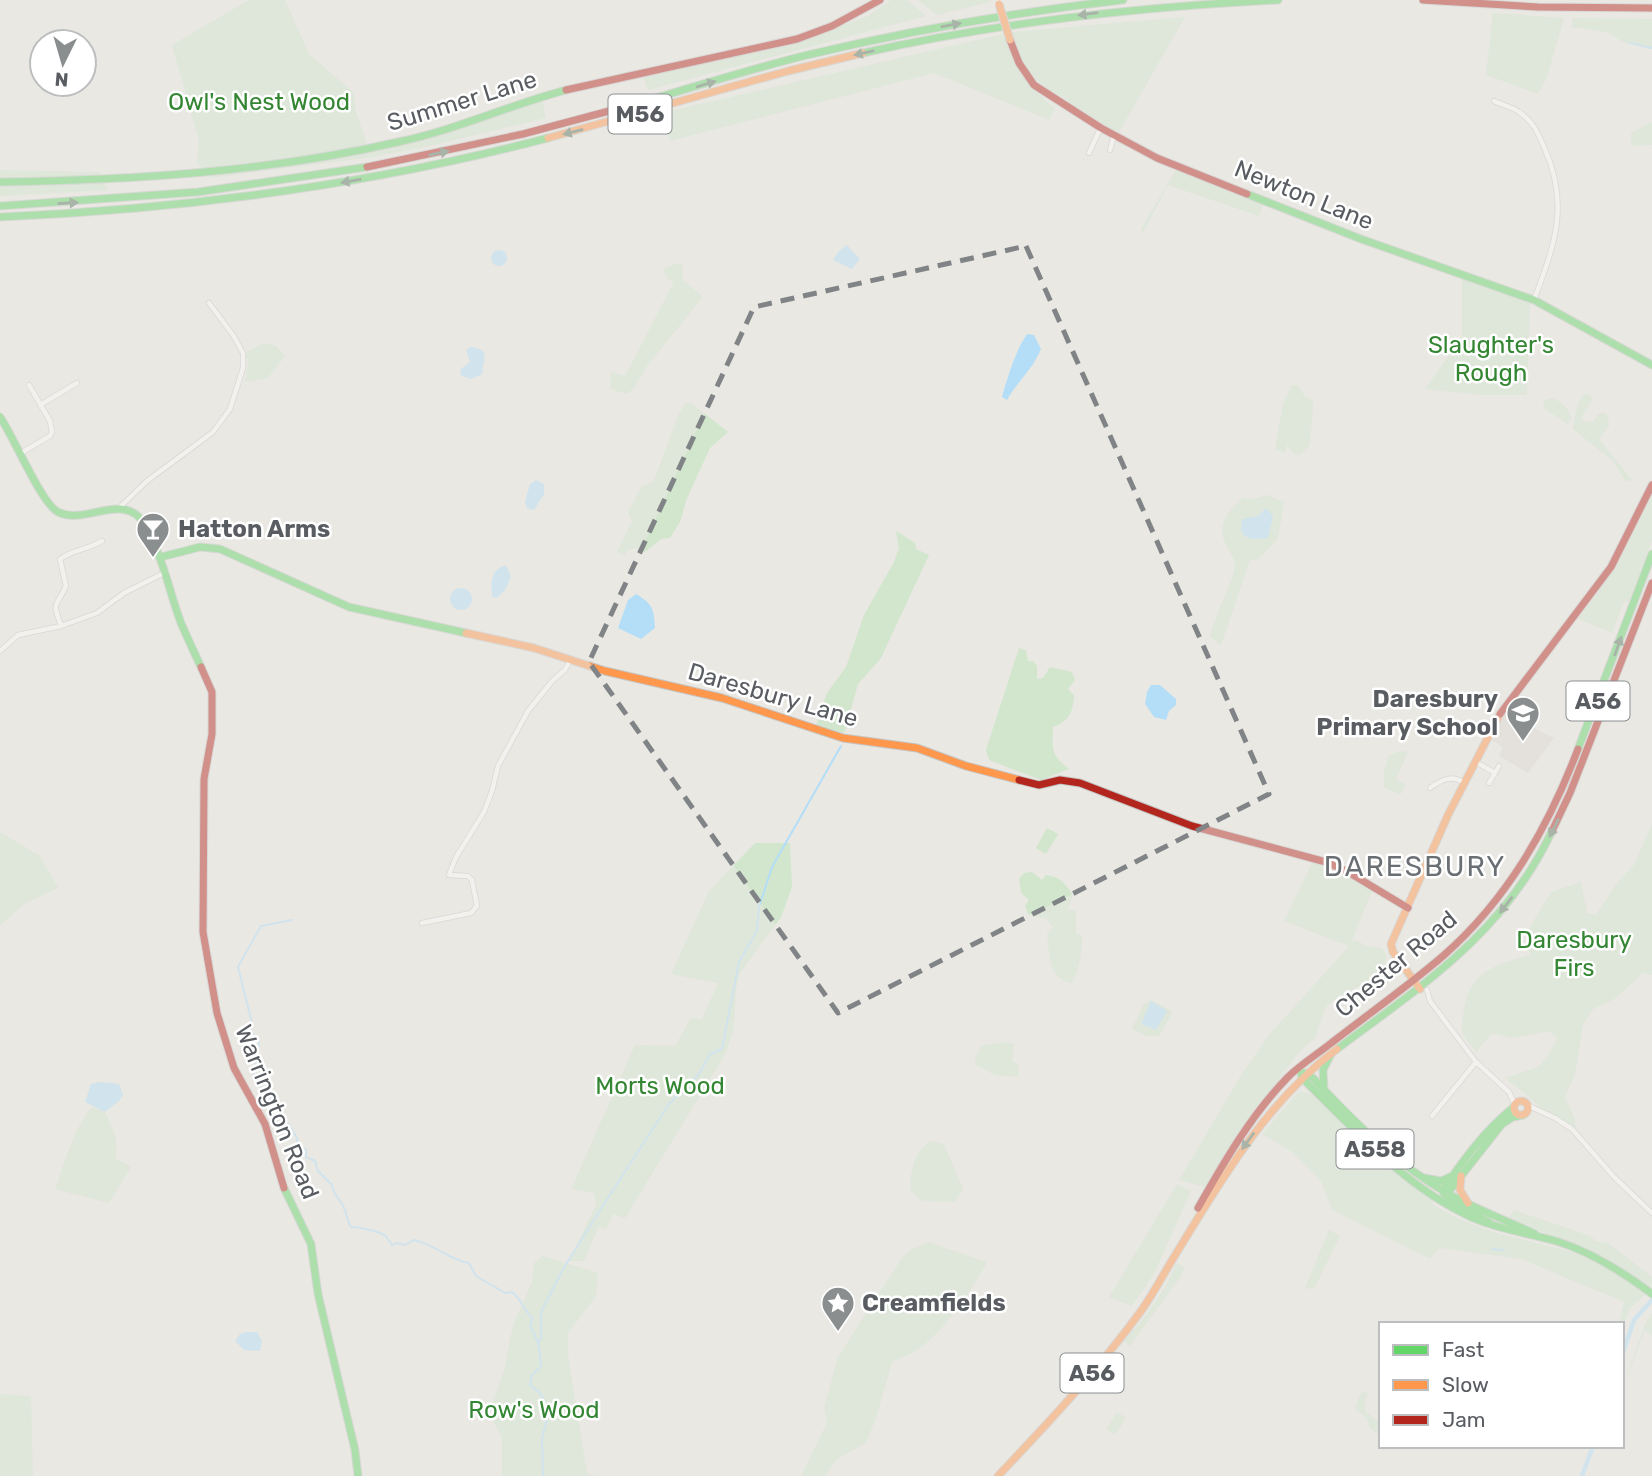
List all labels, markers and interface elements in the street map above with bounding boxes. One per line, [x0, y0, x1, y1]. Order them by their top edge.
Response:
one-way arrow [1076, 9, 1098, 20]
one-way arrow [940, 19, 962, 30]
north arrow [28, 28, 98, 98]
one-way arrow [852, 47, 874, 58]
street label: Summer Lane [384, 65, 540, 137]
text: N [54, 67, 69, 91]
one-way arrow [696, 78, 717, 88]
park label: Owl's Nest Wood [168, 88, 350, 116]
road number: M56 [608, 94, 672, 134]
one-way arrow [562, 127, 584, 138]
one-way arrow [428, 148, 450, 159]
street label: Newton Lane [1230, 154, 1378, 236]
one-way arrow [340, 175, 362, 186]
one-way arrow [57, 197, 79, 208]
park label: Slaughter's Rough [1428, 331, 1554, 387]
bar icon: Hatton Arms [134, 510, 172, 559]
place label: Hatton Arms [178, 515, 330, 543]
one-way arrow [1613, 635, 1624, 656]
street label: Daresbury Lane [685, 657, 861, 733]
road number: A56 [1566, 681, 1630, 720]
place label: Daresbury Primary School [1316, 685, 1498, 741]
school or university icon: Daresbury Primary School [1504, 694, 1542, 743]
one-way arrow [1548, 818, 1559, 838]
district label: DARESBURY [1324, 850, 1506, 883]
one-way arrow [1499, 896, 1513, 914]
street label: Chester Road [1329, 905, 1463, 1023]
park label: Daresbury Firs [1516, 926, 1632, 982]
street label: Warrington Road [229, 1021, 325, 1203]
park label: Morts Wood [595, 1072, 725, 1100]
road number: A558 [1336, 1130, 1414, 1168]
one-way arrow [1241, 1132, 1255, 1150]
place icon: Creamfields [819, 1284, 857, 1333]
place label: Creamfields [862, 1289, 1006, 1317]
legend [1379, 1322, 1624, 1448]
text: Fast [1442, 1337, 1484, 1362]
road number: A56 [1060, 1354, 1124, 1392]
text: Slow [1442, 1372, 1489, 1397]
park label: Row's Wood [468, 1396, 600, 1424]
text: Jam [1442, 1407, 1486, 1432]

